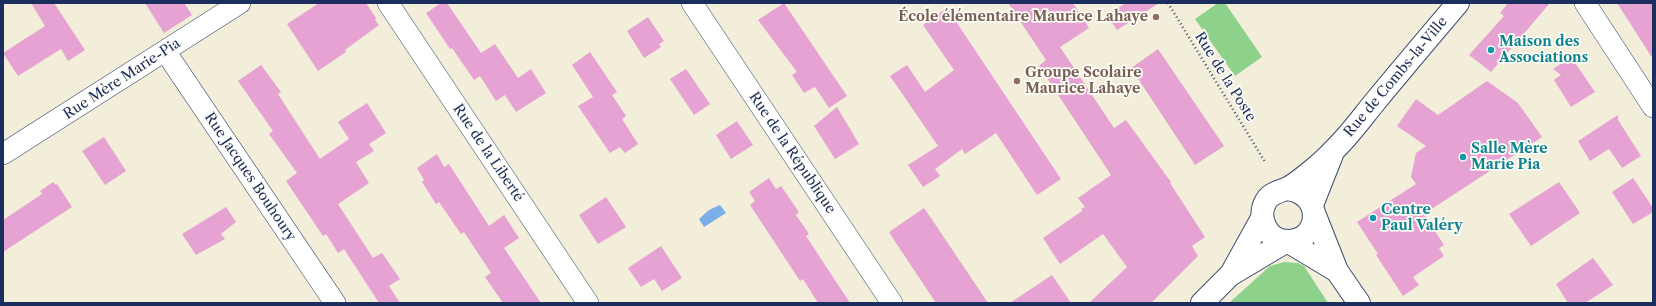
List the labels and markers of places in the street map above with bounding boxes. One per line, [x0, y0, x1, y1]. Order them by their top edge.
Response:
place label: École élémentaire Maurice Lahaye [898, 9, 1148, 25]
marker: École élémentaire Maurice Lahaye [1151, 12, 1161, 22]
place label: Maison des Associations [1499, 34, 1588, 66]
marker: Maison des Associations [1486, 45, 1496, 55]
place label: Groupe Scolaire Maurice Lahaye [1025, 65, 1142, 98]
marker: Groupe Scolaire Maurice Lahaye [1012, 76, 1022, 86]
place label: Salle Mère Marie Pia [1471, 141, 1548, 174]
marker: Salle Mère Marie Pia [1458, 152, 1468, 162]
place label: Centre Paul Valéry [1381, 202, 1463, 234]
marker: Centre Paul Valéry [1368, 213, 1378, 223]

